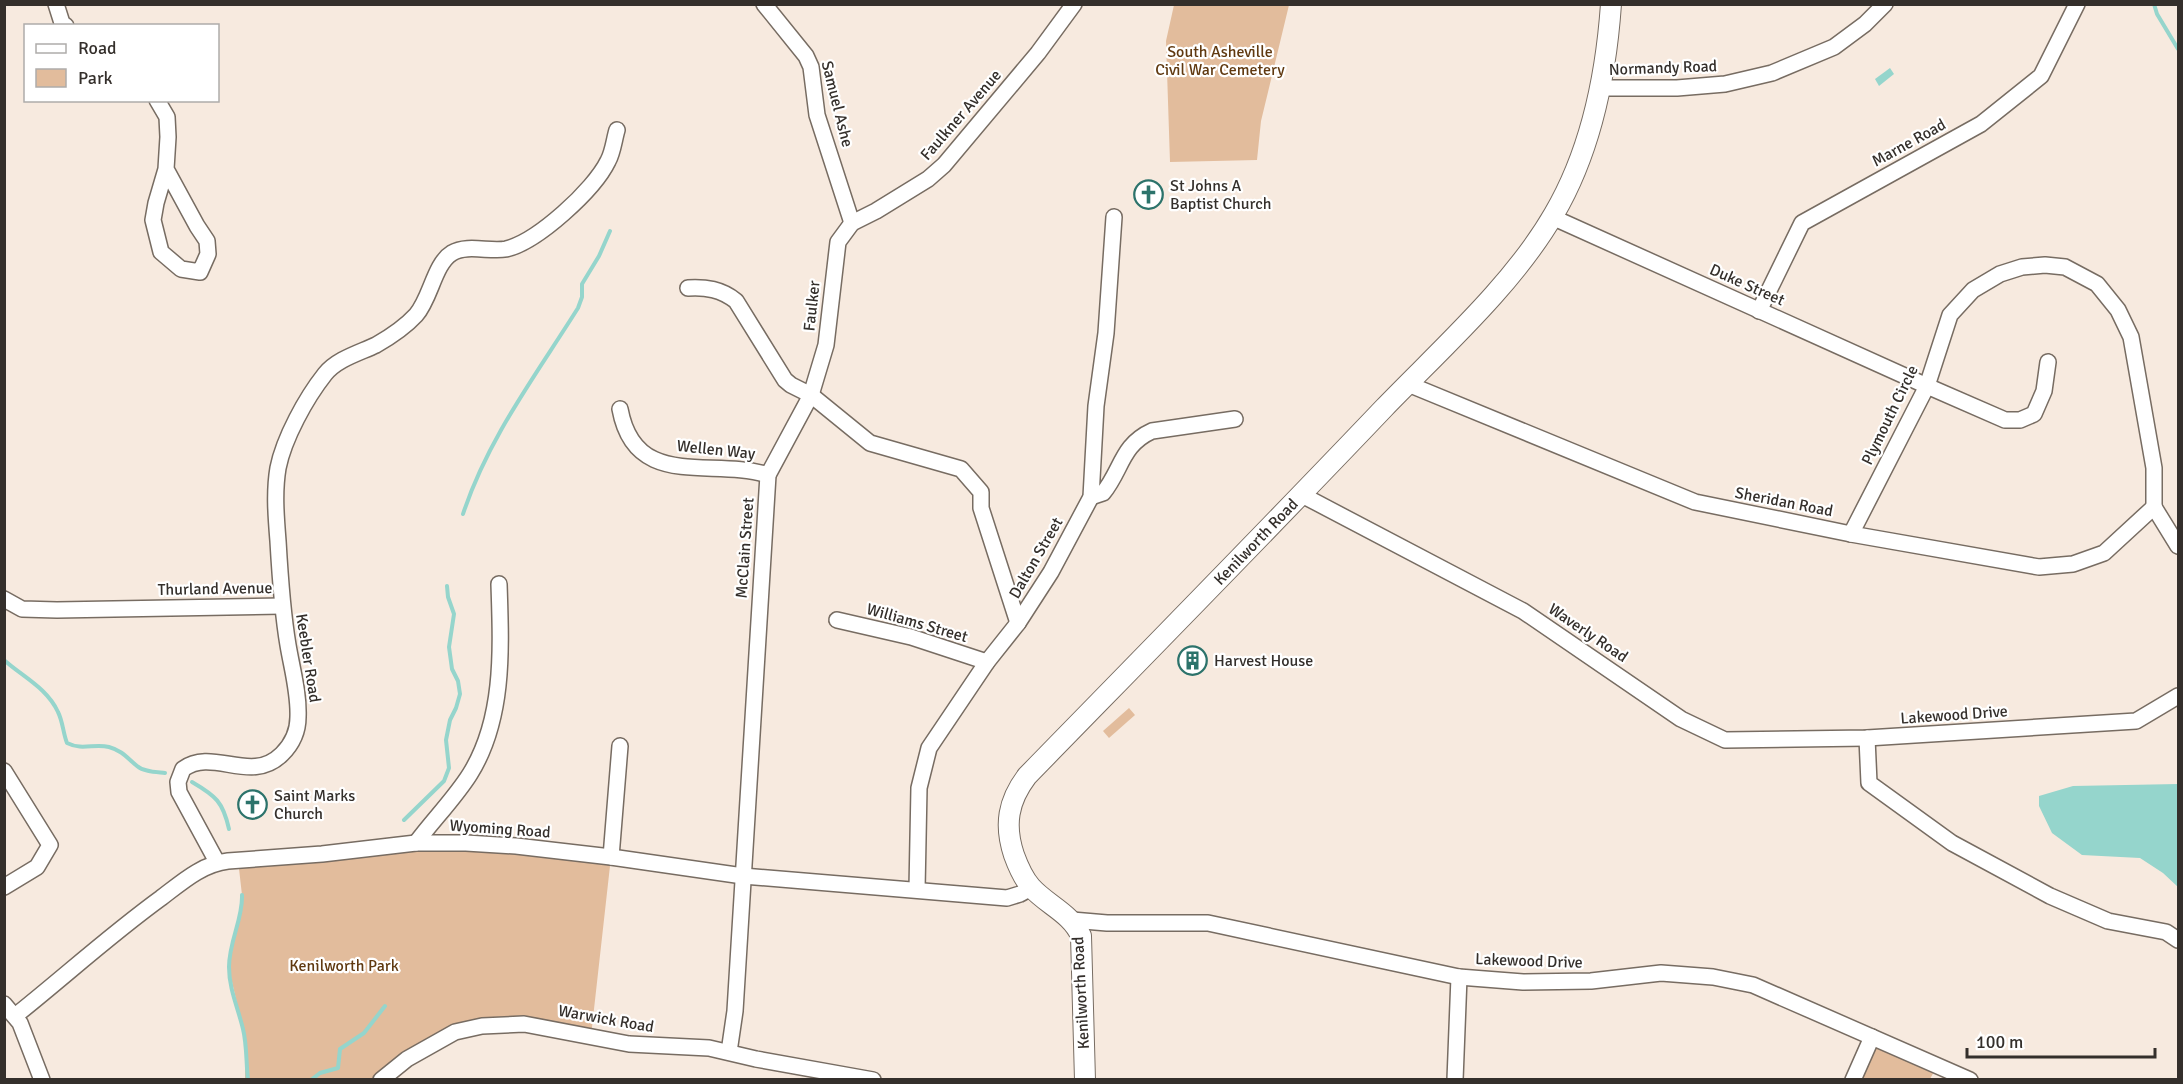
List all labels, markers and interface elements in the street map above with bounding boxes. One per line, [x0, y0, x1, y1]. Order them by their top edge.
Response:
legend [24, 24, 219, 102]
text: Road [78, 37, 117, 59]
park label: South Asheville Civil War Cemetery [1155, 42, 1285, 80]
street label: Normandy Road [1608, 56, 1718, 80]
street label: Samuel Ashe [817, 59, 857, 149]
street label: Faulkner Avenue [916, 66, 1006, 164]
text: Park [78, 67, 113, 89]
street label: Marne Road [1869, 115, 1949, 171]
place label: St Johns A Baptist Church [1170, 176, 1271, 214]
church icon: St Johns A Baptist Church [1133, 179, 1165, 211]
street label: Duke Street [1706, 260, 1788, 311]
street label: Faulker [799, 280, 825, 332]
street label: Plymouth Circle [1857, 362, 1923, 468]
street label: Wellen Way [676, 436, 757, 464]
street label: Sheridan Road [1733, 483, 1835, 521]
street label: Kenilworth Road [1210, 494, 1302, 590]
street label: McClain Street [731, 496, 759, 599]
street label: Dalton Street [1005, 513, 1067, 602]
street label: Thurland Avenue [157, 578, 273, 600]
street label: Williams Street [864, 599, 970, 647]
street label: Waverly Road [1544, 599, 1632, 667]
street label: Keebler Road [291, 612, 325, 704]
building icon: Harvest House [1177, 645, 1209, 677]
place label: Harvest House [1214, 651, 1313, 671]
street label: Lakewood Drive [1900, 701, 2008, 729]
place label: Saint Marks Church [274, 786, 355, 824]
church icon: Saint Marks Church [237, 789, 269, 821]
street label: Wyoming Road [449, 815, 551, 843]
street label: Kenilworth Road [1068, 936, 1094, 1050]
street label: Lakewood Drive [1475, 949, 1583, 973]
park label: Kenilworth Park [289, 956, 399, 976]
street label: Warwick Road [557, 1001, 655, 1037]
scale bar [1967, 1021, 2154, 1059]
text: 100 m [1976, 1031, 2023, 1053]

